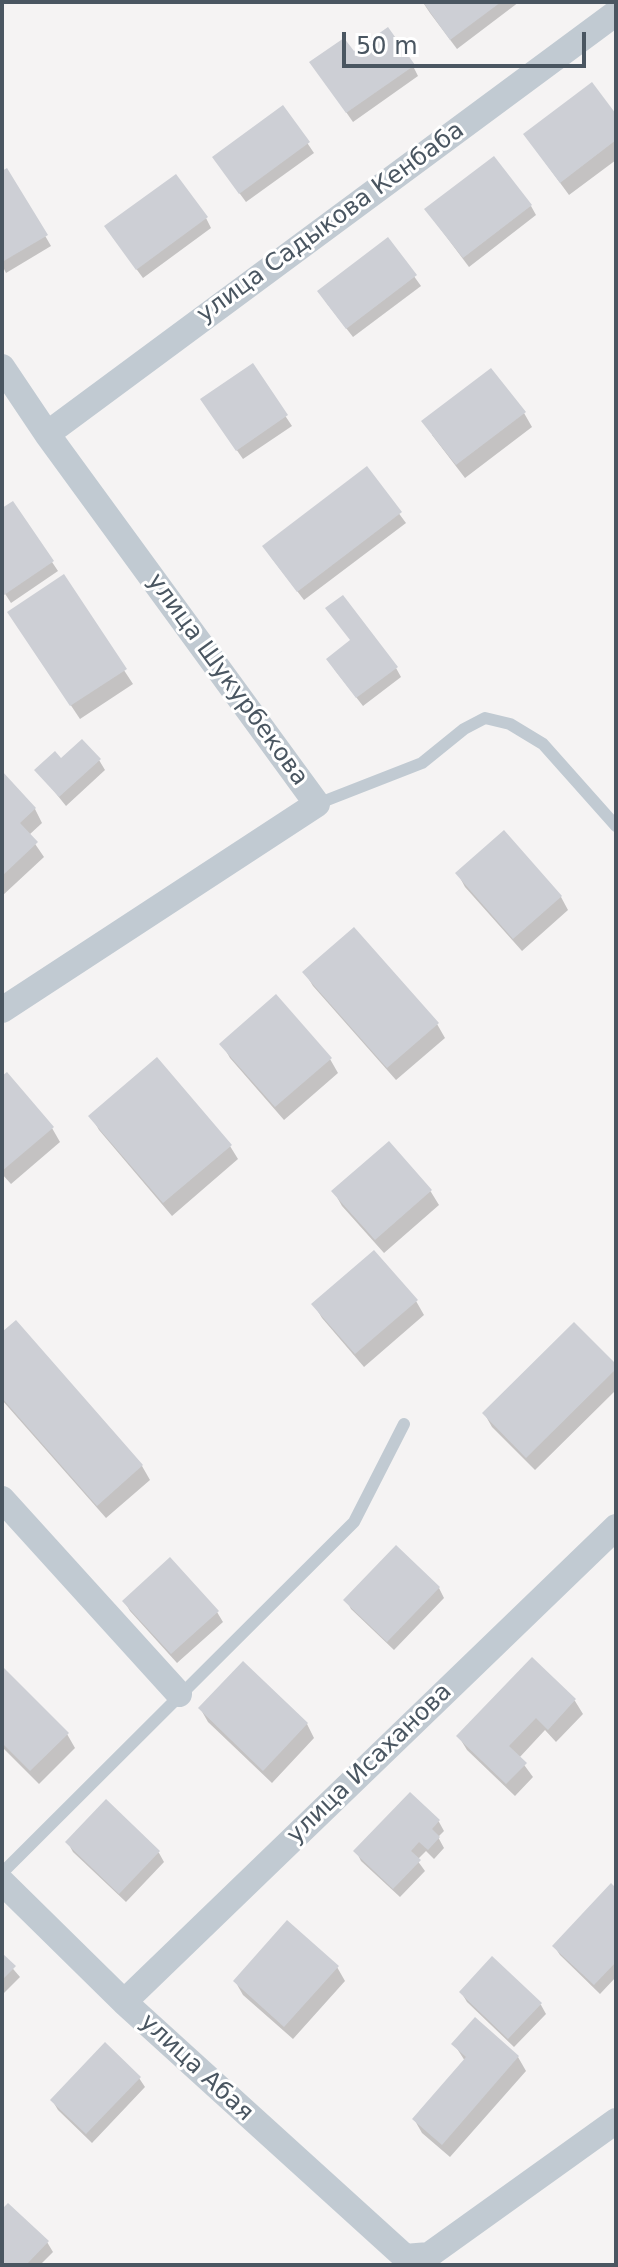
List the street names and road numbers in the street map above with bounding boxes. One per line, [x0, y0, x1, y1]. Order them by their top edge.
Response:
street label: улица Садыкова Кенбаба [192, 116, 470, 330]
street label: улица Шукурбекова [140, 568, 314, 792]
street label: улица Исаханова [282, 1678, 458, 1850]
street label: улица Абая [133, 2008, 259, 2128]

